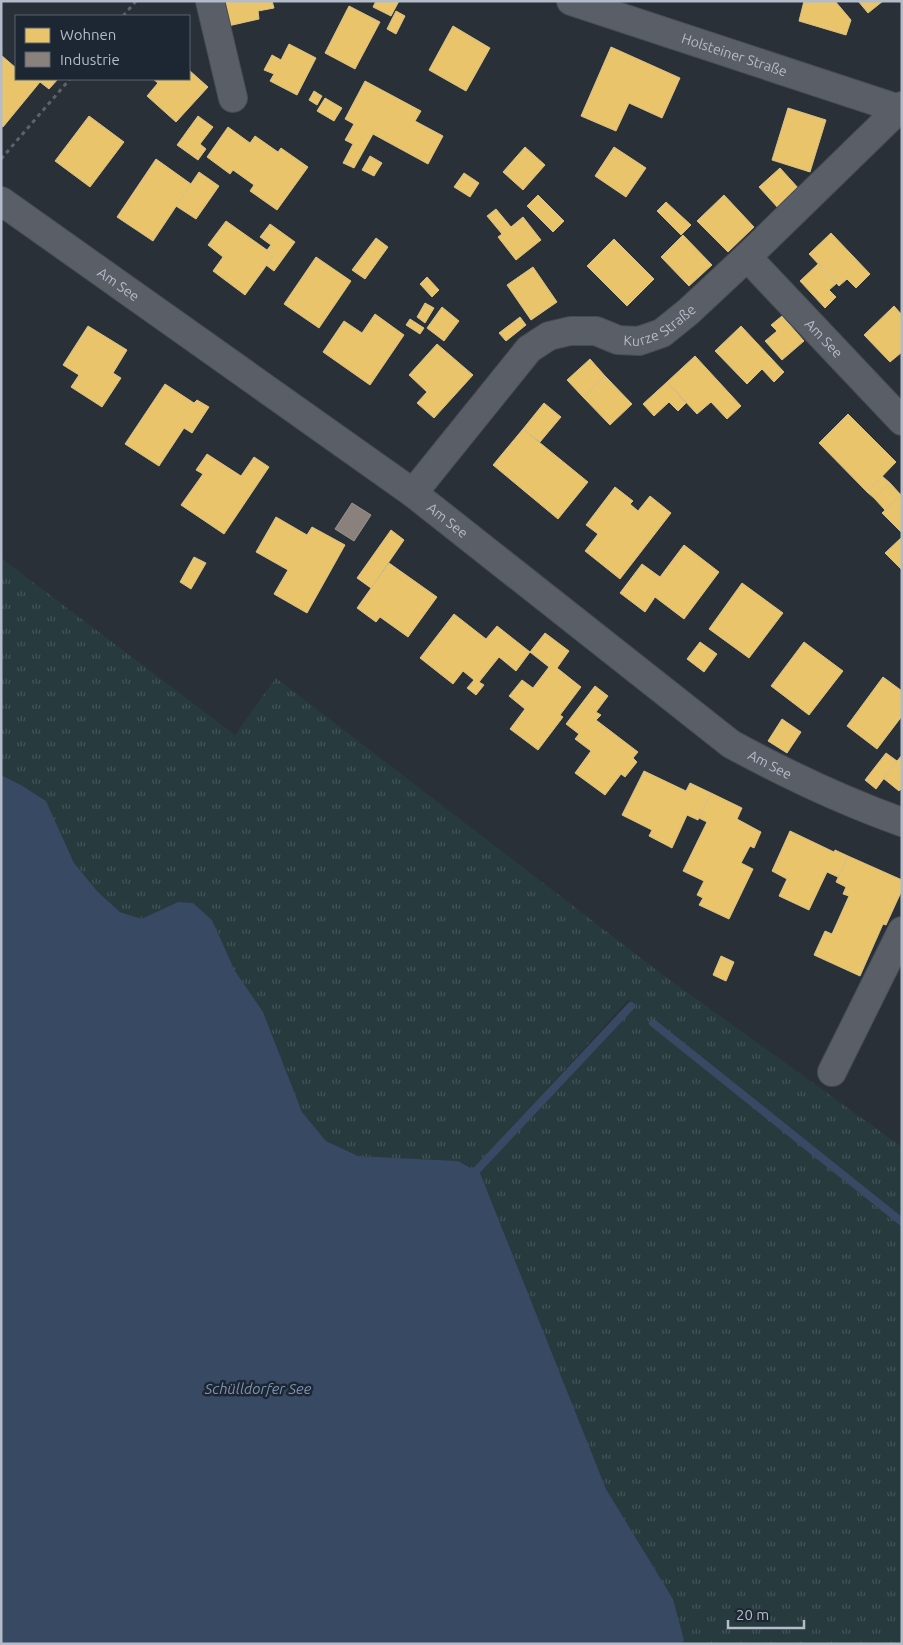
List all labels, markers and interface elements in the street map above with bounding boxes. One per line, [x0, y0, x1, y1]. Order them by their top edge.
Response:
legend [15, 15, 190, 80]
text: Wohnen [60, 26, 116, 43]
street label: Holsteiner Straße [680, 30, 789, 80]
text: Industrie [60, 51, 120, 68]
street label: Am See [95, 264, 142, 304]
street label: Kurze Straße [623, 301, 699, 349]
street label: Am See [802, 316, 846, 361]
street label: Am See [424, 499, 471, 541]
street label: Am See [745, 747, 795, 782]
water label: Schülldorfer See [204, 1380, 312, 1397]
scale bar [728, 1598, 804, 1630]
text: 20 m [736, 1606, 769, 1623]

